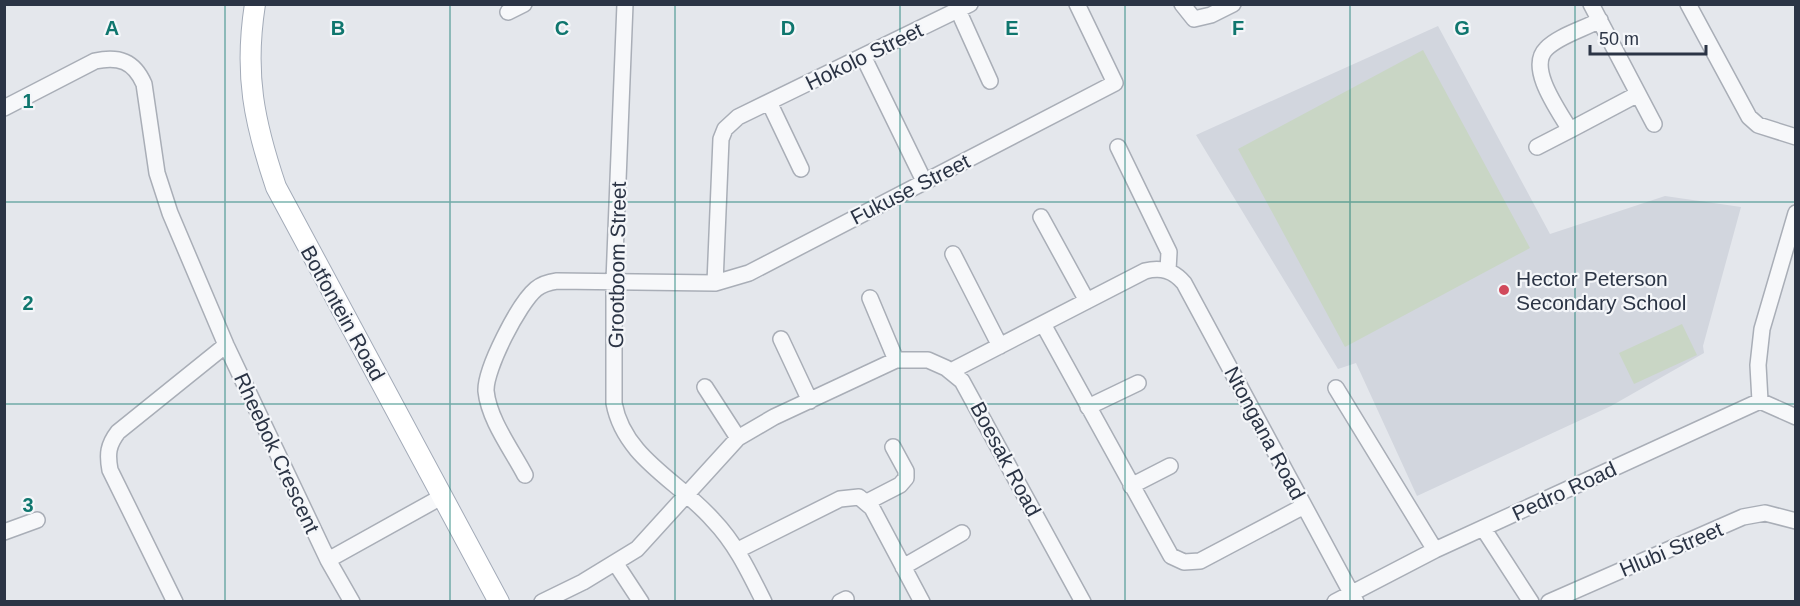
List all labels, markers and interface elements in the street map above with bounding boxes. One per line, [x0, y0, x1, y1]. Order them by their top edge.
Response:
text: A [105, 17, 119, 39]
text: B [331, 17, 345, 39]
text: C [555, 17, 569, 39]
text: D [781, 17, 795, 39]
text: E [1005, 17, 1019, 39]
text: F [1232, 17, 1244, 39]
text: G [1454, 17, 1470, 39]
street label: Hokolo Street [802, 18, 926, 94]
scale bar [1590, 18, 1706, 56]
text: 50 m [1599, 29, 1639, 49]
text: 1 [22, 90, 34, 112]
street label: Fukuse Street [847, 149, 974, 229]
street label: Grootboom Street [604, 181, 630, 349]
street label: Botfontein Road [296, 242, 390, 384]
place label: Hector Peterson Secondary School [1516, 267, 1686, 314]
marker: Hector Peterson Secondary School [1497, 283, 1511, 297]
text: 2 [22, 292, 34, 314]
street label: Ntongana Road [1220, 363, 1310, 503]
street label: Rheebok Crescent [230, 369, 324, 537]
street label: Boesak Road [966, 398, 1046, 520]
street label: Pedro Road [1508, 457, 1620, 525]
text: 3 [22, 494, 34, 516]
street label: Hlubi Street [1616, 517, 1726, 581]

